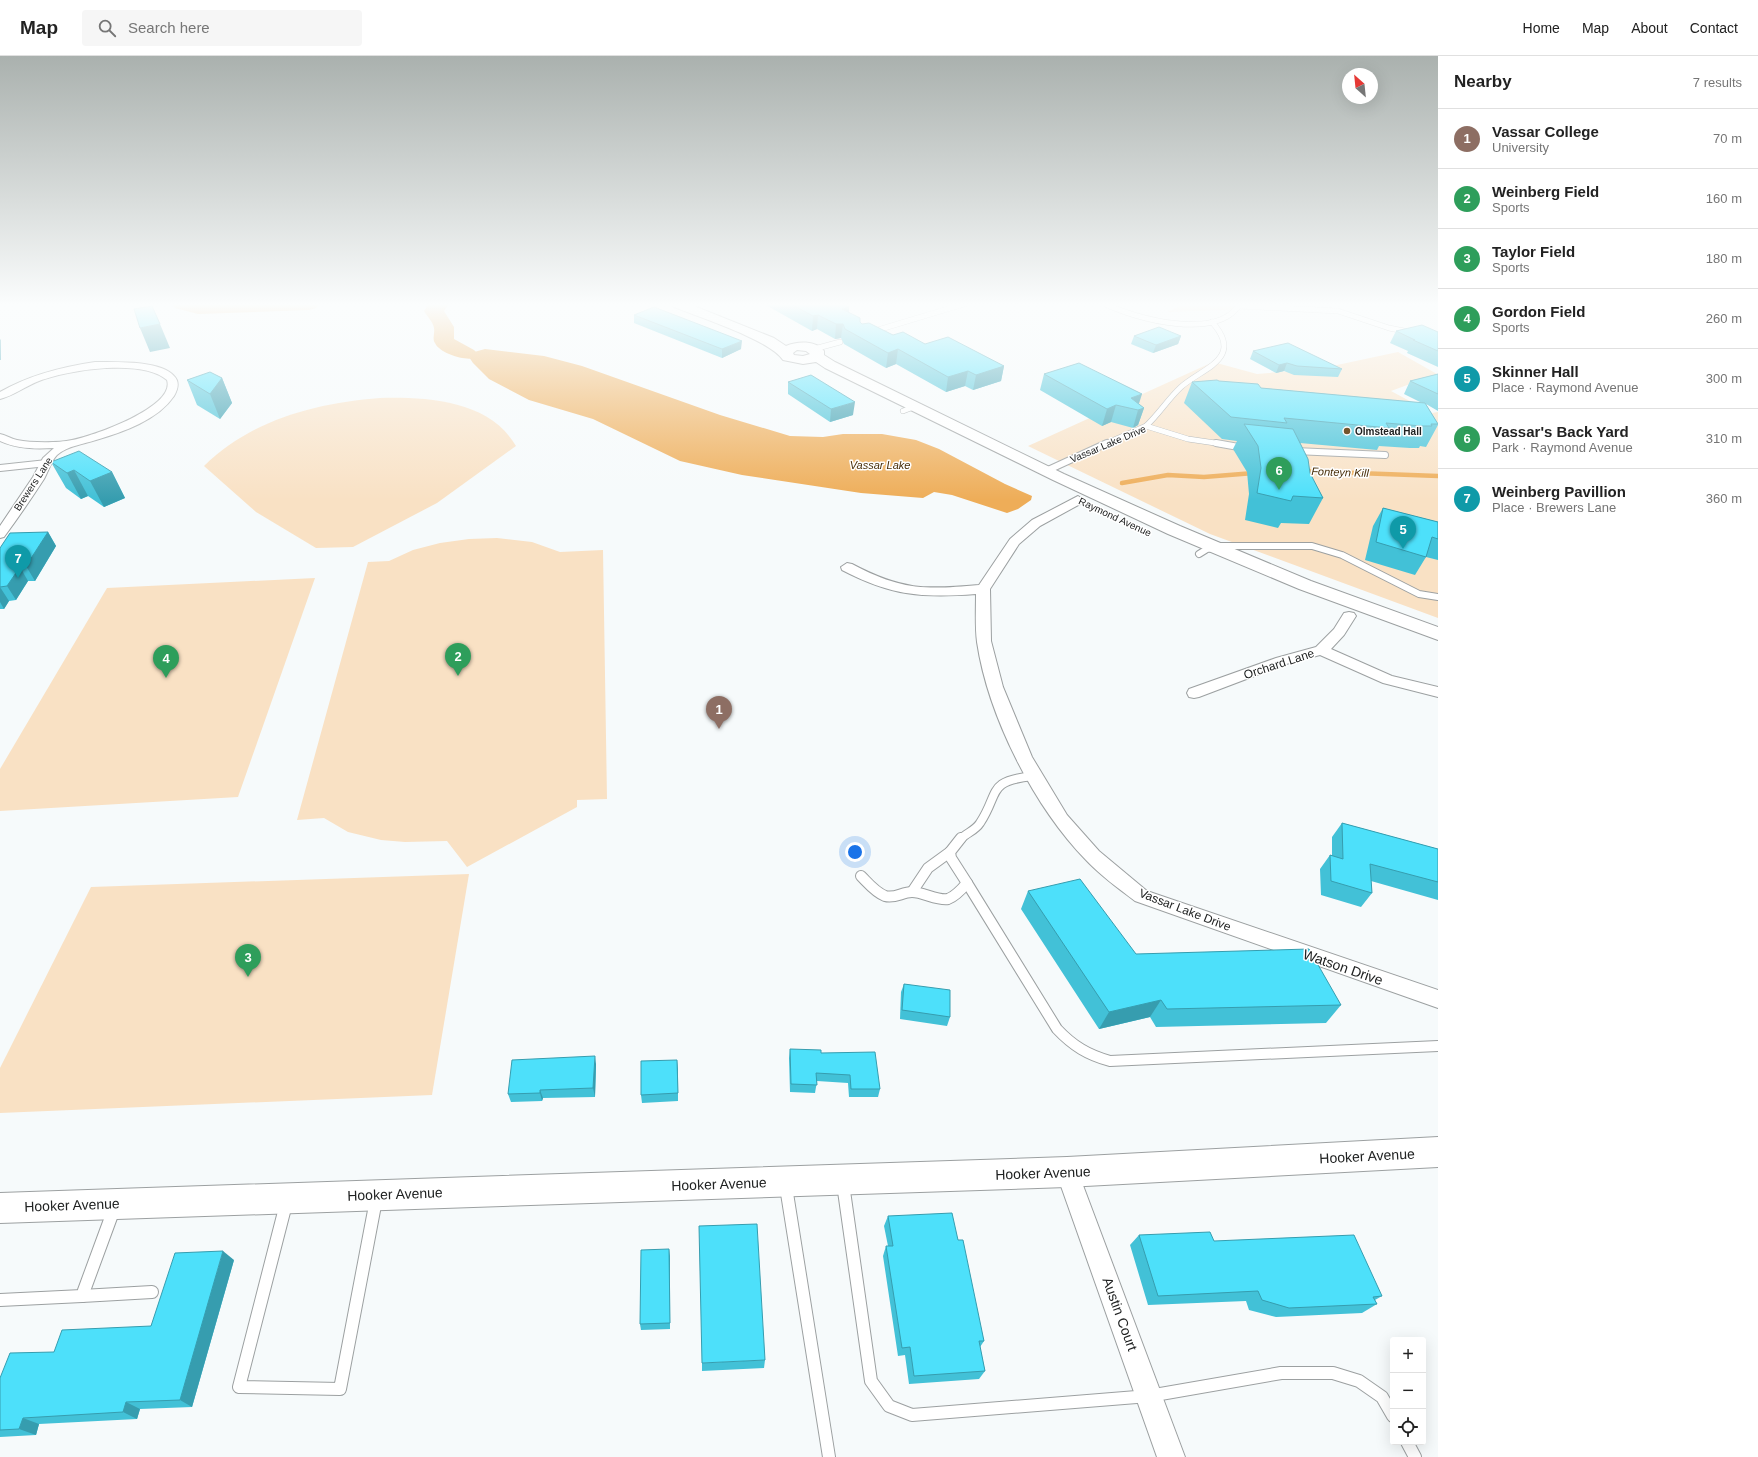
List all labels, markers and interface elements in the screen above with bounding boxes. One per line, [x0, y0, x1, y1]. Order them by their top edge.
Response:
search box [82, 10, 362, 46]
text: Map [20, 17, 58, 38]
icon: search [96, 17, 118, 39]
text: Search here [128, 19, 210, 36]
text: Home [1523, 20, 1560, 36]
text: Map [1582, 20, 1609, 36]
text: About [1631, 20, 1668, 36]
text: Contact [1690, 20, 1738, 36]
north arrow [1342, 68, 1378, 104]
text: Nearby [1454, 72, 1512, 91]
text: 7 results [1693, 75, 1742, 90]
text: Vassar College [1492, 123, 1599, 140]
text: 1 [1463, 131, 1471, 146]
text: 70 m [1713, 131, 1742, 146]
text: University [1492, 140, 1549, 155]
text: Weinberg Field [1492, 183, 1599, 200]
text: 2 [1463, 191, 1471, 206]
text: 160 m [1706, 191, 1742, 206]
text: Sports [1492, 200, 1530, 215]
text: Taylor Field [1492, 243, 1575, 260]
text: 3 [1463, 251, 1471, 266]
text: 180 m [1706, 251, 1742, 266]
text: Sports [1492, 260, 1530, 275]
text: Gordon Field [1492, 303, 1585, 320]
text: 4 [1463, 311, 1471, 326]
text: 260 m [1706, 311, 1742, 326]
text: Sports [1492, 320, 1530, 335]
text: Skinner Hall [1492, 363, 1579, 380]
text: 5 [1463, 371, 1471, 386]
text: 300 m [1706, 371, 1742, 386]
text: Place · Raymond Avenue [1492, 380, 1638, 395]
street label: Vassar Lake Drive [1069, 423, 1148, 465]
text: Vassar's Back Yard [1492, 423, 1629, 440]
marker: Olmstead Hall [1342, 426, 1352, 436]
place label: Olmstead Hall [1355, 426, 1422, 437]
text: 6 [1463, 431, 1471, 446]
text: 310 m [1706, 431, 1742, 446]
text: Park · Raymond Avenue [1492, 440, 1633, 455]
street label: Brewers Lane [12, 455, 55, 513]
pin: 6 [1266, 457, 1292, 490]
water label: Vassar Lake [850, 459, 910, 471]
water label: Fonteyn Kill [1311, 465, 1369, 479]
text: Weinberg Pavillion [1492, 483, 1626, 500]
text: 7 [1463, 491, 1471, 506]
text: 360 m [1706, 491, 1742, 506]
street label: Raymond Avenue [1077, 495, 1153, 539]
text: Place · Brewers Lane [1492, 500, 1616, 515]
pin: 5 [1390, 516, 1416, 549]
pin: 7 [5, 545, 31, 578]
pin: 2 [445, 643, 471, 676]
pin: 4 [153, 645, 179, 678]
street label: Orchard Lane [1242, 646, 1316, 682]
pin: 1 [706, 696, 732, 729]
your location [845, 842, 865, 862]
street label: Vassar Lake Drive [1137, 886, 1233, 934]
pin: 3 [235, 944, 261, 977]
street label: Watson Drive [1301, 946, 1385, 988]
street label: Hooker Avenue [1319, 1146, 1415, 1166]
street label: Hooker Avenue [995, 1163, 1091, 1183]
street label: Hooker Avenue [671, 1174, 767, 1194]
street label: Hooker Avenue [347, 1184, 443, 1204]
street label: Hooker Avenue [24, 1195, 120, 1215]
street label: Austin Court [1099, 1275, 1141, 1353]
map controls [1390, 1337, 1426, 1445]
button: + [1390, 1337, 1426, 1373]
button: − [1390, 1373, 1426, 1409]
button: locate [1390, 1409, 1426, 1445]

